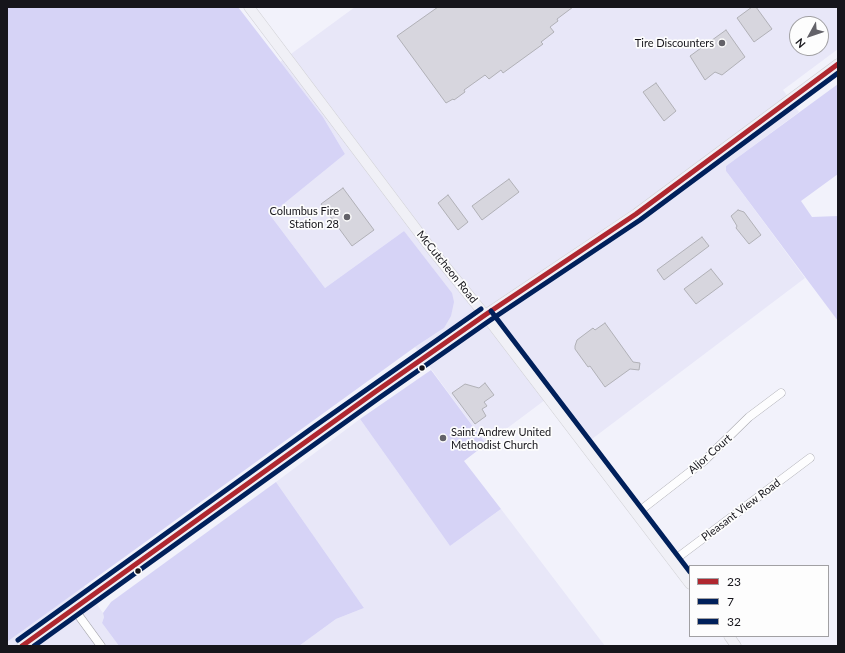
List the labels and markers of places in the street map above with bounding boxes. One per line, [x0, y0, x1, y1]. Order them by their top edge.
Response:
place label: Tire Discounters [635, 36, 714, 50]
marker: Tire Discounters [717, 38, 727, 48]
place label: Columbus Fire Station 28 [269, 204, 339, 230]
marker: Columbus Fire Station 28 [342, 212, 352, 222]
unlabelled marker [417, 363, 427, 373]
place label: Saint Andrew United Methodist Church [451, 425, 551, 451]
marker: Saint Andrew United Methodist Church [438, 433, 448, 443]
unlabelled marker [133, 566, 143, 576]

